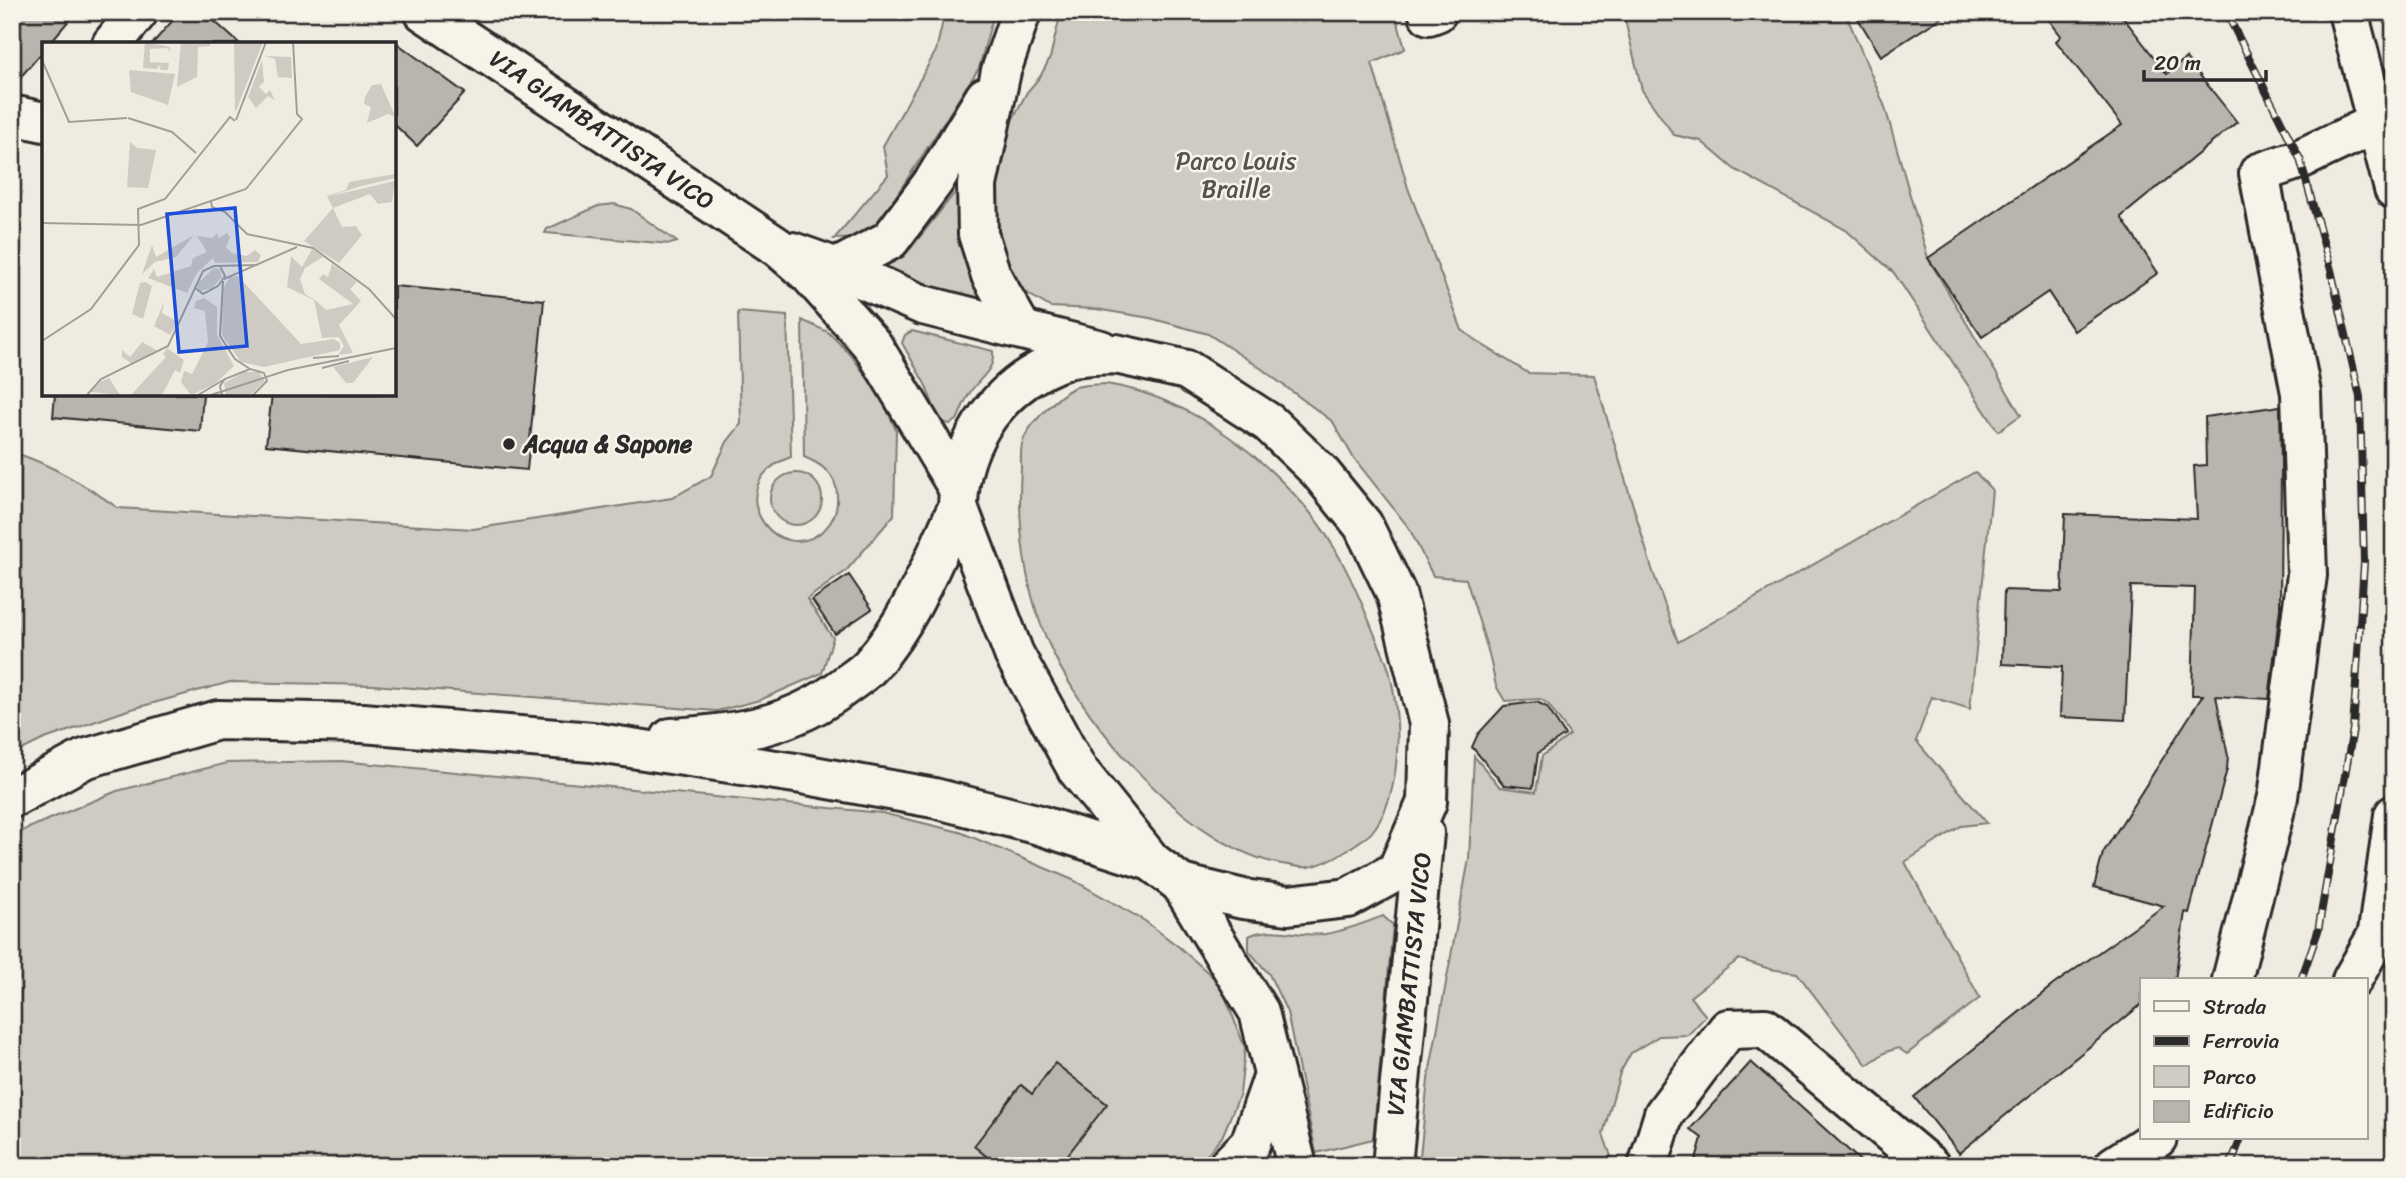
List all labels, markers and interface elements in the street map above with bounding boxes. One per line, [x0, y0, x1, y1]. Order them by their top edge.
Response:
scale bar [2144, 38, 2266, 82]
street label: VIA GIAMBATTISTA VICO [480, 39, 724, 221]
inset map [42, 42, 396, 396]
text: 20 m [2154, 44, 2201, 82]
park label: Parco Louis Braille [1176, 140, 1297, 210]
place label: Acqua & Sapone [522, 423, 693, 465]
marker: Acqua & Sapone [501, 436, 517, 452]
street label: VIA GIAMBATTISTA VICO [1374, 850, 1444, 1118]
legend [2140, 978, 2368, 1140]
text: Strada [2203, 988, 2267, 1026]
text: Ferrovia [2203, 1022, 2280, 1060]
text: Parco [2203, 1058, 2256, 1096]
text: Edificio [2203, 1092, 2274, 1130]

